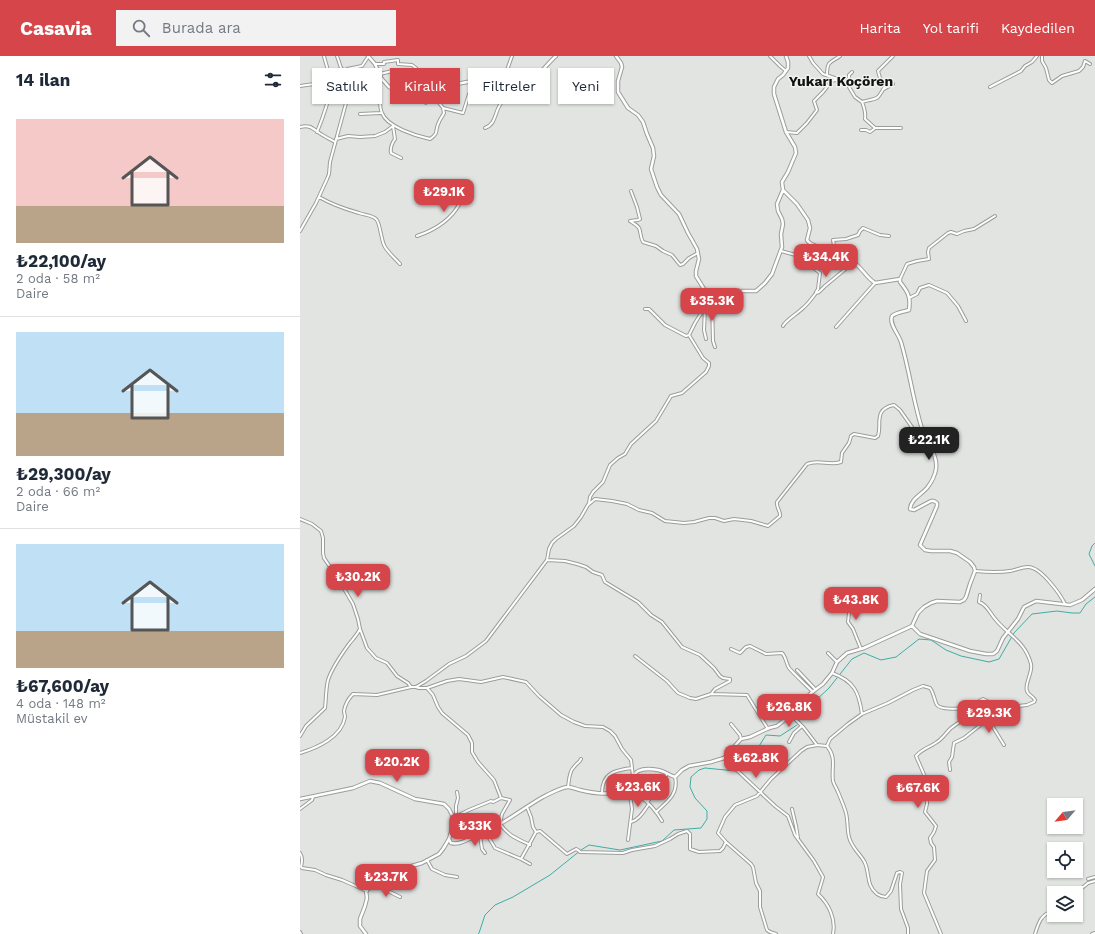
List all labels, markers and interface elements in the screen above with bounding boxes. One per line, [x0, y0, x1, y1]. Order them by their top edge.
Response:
search box [116, 10, 396, 46]
text: Casavia [20, 17, 92, 40]
icon: search [130, 17, 152, 39]
text: Burada ara [162, 19, 241, 37]
text: Harita [859, 20, 901, 36]
text: Yol tarifi [923, 20, 979, 36]
text: Kaydedilen [1001, 20, 1075, 36]
chip: Satılık [312, 68, 382, 104]
chip: Kiralık [390, 68, 460, 104]
chip: Filtreler [468, 68, 550, 104]
chip: Yeni [558, 68, 614, 104]
icon: filters [262, 69, 284, 91]
text: 14 ilan [16, 70, 70, 90]
district label: Yukarı Koçören [789, 73, 893, 89]
icon: home [114, 145, 186, 217]
pin: ₺29.1K [411, 179, 477, 213]
text: ₺29.1K [423, 184, 465, 199]
pin: ₺34.4K [793, 244, 859, 278]
text: ₺34.4K [803, 249, 849, 264]
text: ₺22,100/ay [16, 251, 106, 271]
text: 2 oda · 58 m² [16, 271, 100, 286]
text: Daire [16, 286, 49, 301]
pin: ₺35.3K [679, 288, 745, 322]
text: ₺35.3K [690, 293, 735, 308]
icon: home [114, 358, 186, 430]
pin: ₺22.1K [896, 427, 962, 461]
text: ₺22.1K [908, 432, 950, 447]
text: ₺29,300/ay [16, 464, 111, 484]
text: 2 oda · 66 m² [16, 484, 100, 499]
text: Daire [16, 499, 49, 514]
pin: ₺30.2K [325, 564, 391, 598]
text: ₺30.2K [335, 569, 381, 584]
icon: home [114, 570, 186, 642]
pin: ₺43.8K [823, 587, 889, 621]
text: ₺43.8K [833, 592, 879, 607]
text: ₺67,600/ay [16, 676, 109, 696]
pin: ₺26.8K [756, 694, 822, 728]
text: 4 oda · 148 m² [16, 696, 106, 711]
text: ₺26.8K [766, 699, 812, 714]
pin: ₺29.3K [956, 700, 1022, 734]
text: ₺29.3K [966, 705, 1012, 720]
text: Müstakil ev [16, 711, 88, 726]
pin: ₺62.8K [723, 745, 789, 779]
pin: ₺20.2K [364, 749, 430, 783]
text: ₺62.8K [733, 750, 779, 765]
text: ₺20.2K [374, 754, 420, 769]
pin: ₺23.6K [605, 774, 671, 808]
pin: ₺67.6K [885, 775, 951, 809]
text: ₺23.6K [615, 779, 661, 794]
text: ₺67.6K [896, 780, 940, 795]
north arrow [1047, 798, 1083, 834]
map controls [1047, 798, 1083, 922]
pin: ₺33K [451, 813, 499, 847]
text: ₺33K [458, 818, 492, 833]
button: locate [1047, 842, 1083, 878]
pin: ₺23.7K [353, 864, 419, 898]
text: ₺23.7K [364, 869, 408, 884]
button: layers [1047, 886, 1083, 922]

